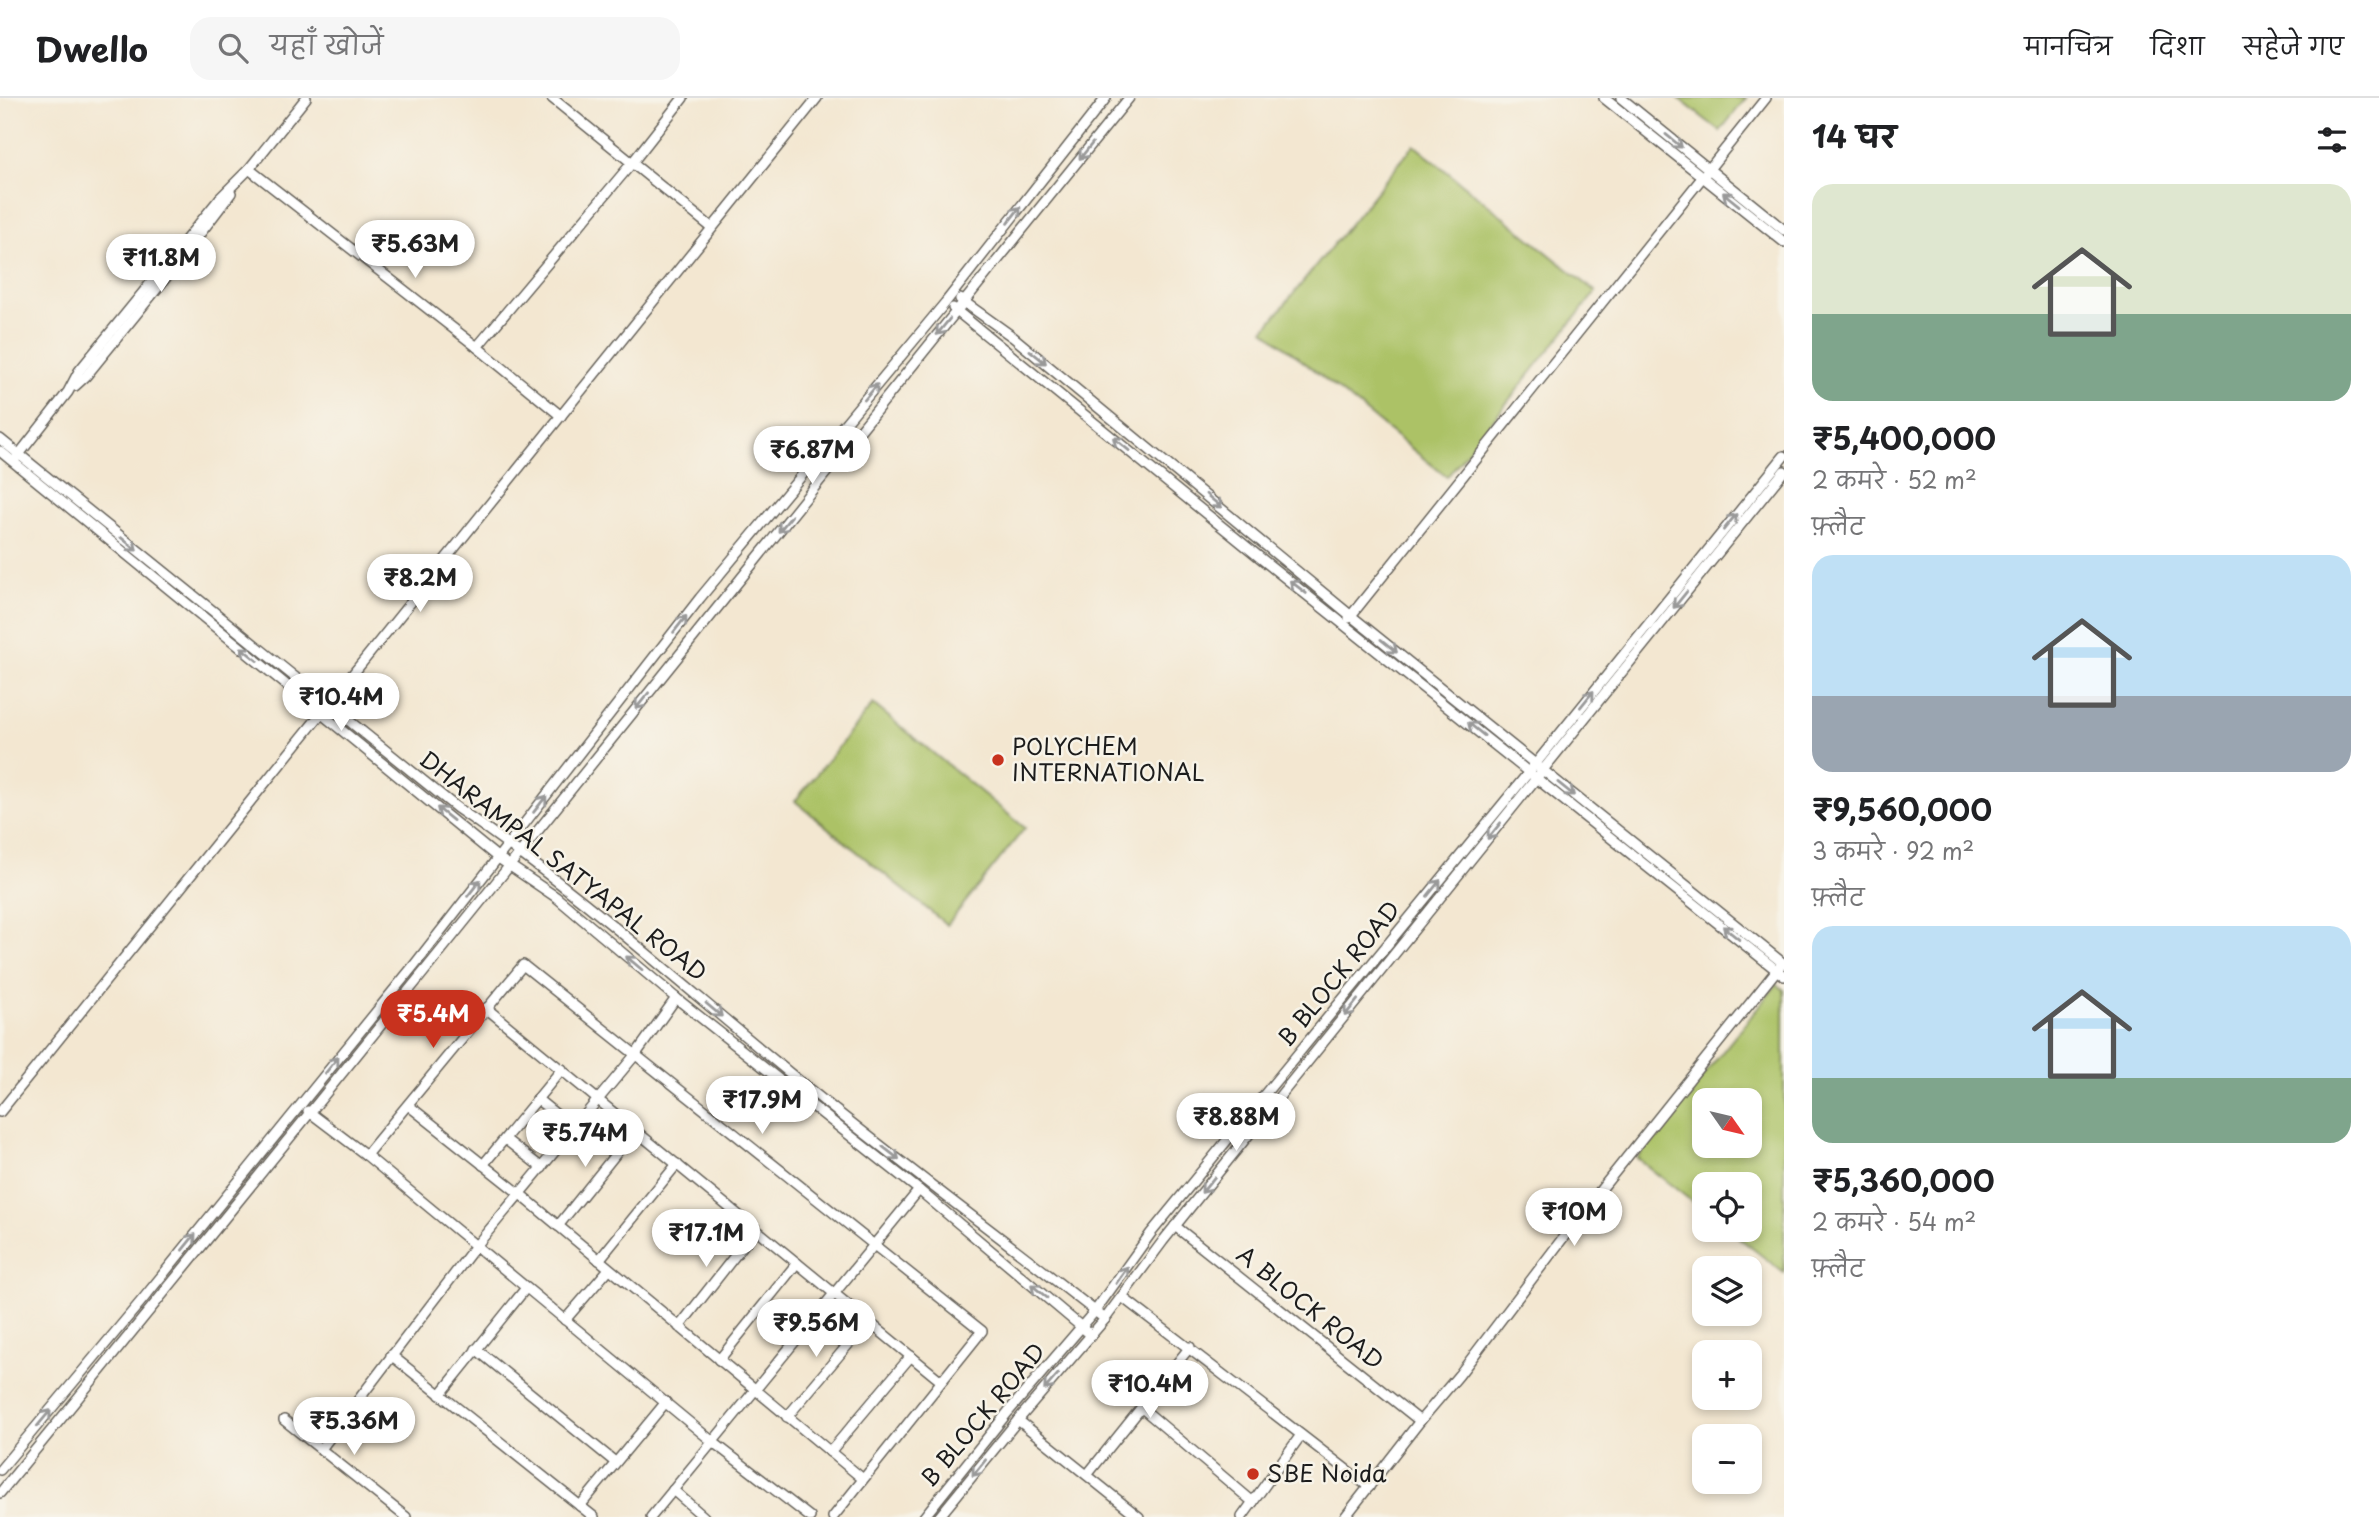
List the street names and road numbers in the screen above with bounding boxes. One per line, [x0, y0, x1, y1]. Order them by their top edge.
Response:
street label: DHARAMPAL SATYAPAL ROAD [413, 741, 715, 988]
street label: B BLOCK ROAD [1268, 893, 1408, 1054]
street label: A BLOCK ROAD [1230, 1237, 1392, 1377]
street label: B BLOCK ROAD [911, 1334, 1053, 1494]

